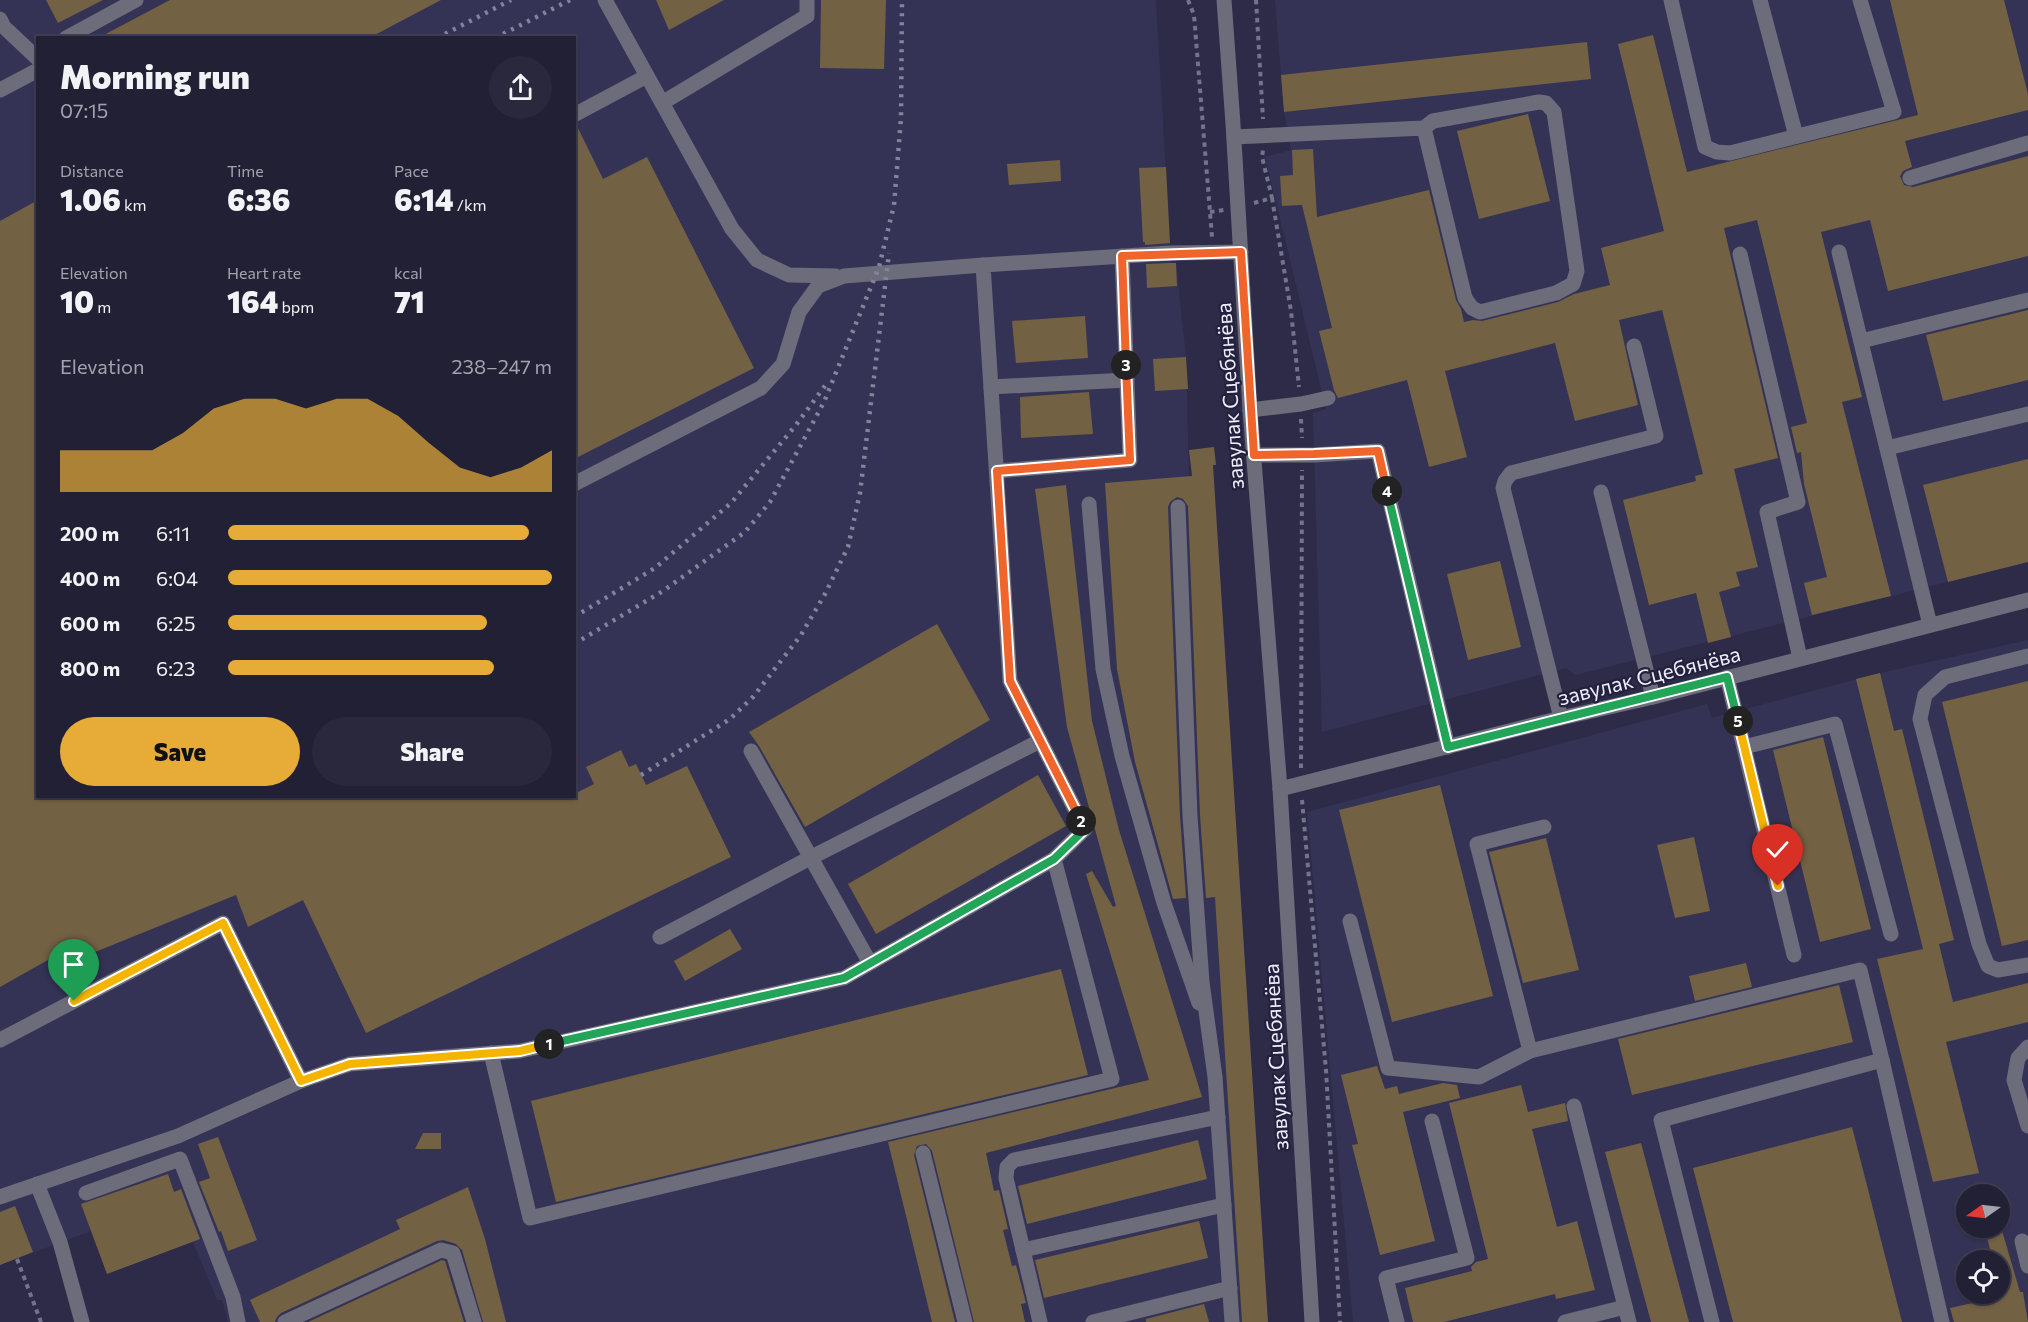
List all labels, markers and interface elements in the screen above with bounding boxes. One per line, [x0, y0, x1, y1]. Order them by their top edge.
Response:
text: Morning run [60, 55, 250, 96]
button: share [489, 56, 552, 119]
text: 07:15 [60, 98, 108, 122]
text: Distance [60, 161, 124, 180]
text: Time [227, 161, 264, 180]
text: Pace [394, 161, 429, 180]
text: 1.06 [60, 180, 121, 217]
text: 6:36 [227, 180, 290, 217]
text: 6:14 [394, 180, 454, 217]
text: km [121, 195, 147, 214]
text: /km [454, 195, 487, 214]
text: Elevation [60, 263, 128, 282]
text: Heart rate [227, 263, 301, 282]
text: kcal [394, 263, 423, 282]
text: 10 [60, 282, 94, 319]
text: 164 [227, 282, 278, 319]
text: 71 [394, 282, 425, 319]
text: m [94, 297, 111, 316]
text: bpm [278, 297, 314, 316]
street label: завулак Сцебянёва [1210, 302, 1248, 490]
pin: 3 [1111, 350, 1141, 380]
text: Elevation [60, 354, 145, 378]
text: 238–247 m [451, 354, 552, 378]
text: 3 [1121, 355, 1131, 374]
pin: 4 [1372, 476, 1402, 506]
text: 4 [1382, 481, 1392, 500]
text: 200 m [60, 521, 119, 545]
text: 6:11 [156, 521, 190, 545]
text: 400 m [60, 566, 120, 590]
text: 6:04 [156, 566, 198, 590]
text: 600 m [60, 611, 120, 635]
text: 6:25 [156, 611, 195, 635]
street label: завулак Сцебянёва [1555, 640, 1743, 710]
text: 800 m [60, 656, 120, 680]
text: 6:23 [156, 656, 195, 680]
pin: 5 [1723, 706, 1753, 736]
text: 5 [1733, 711, 1743, 730]
button: Save [60, 717, 300, 786]
button: Share [312, 717, 552, 786]
pin: 2 [1066, 806, 1096, 836]
text: 2 [1076, 811, 1086, 830]
pin [1752, 824, 1803, 886]
icon: check [1761, 833, 1794, 866]
pin [48, 939, 99, 1001]
icon: arrive [57, 948, 90, 981]
street label: завулак Сцебянёва [1258, 963, 1292, 1151]
pin: 1 [534, 1029, 564, 1059]
text: 1 [545, 1034, 553, 1053]
north arrow [1956, 1184, 2010, 1238]
map controls [1956, 1184, 2010, 1304]
button: locate [1956, 1250, 2010, 1304]

